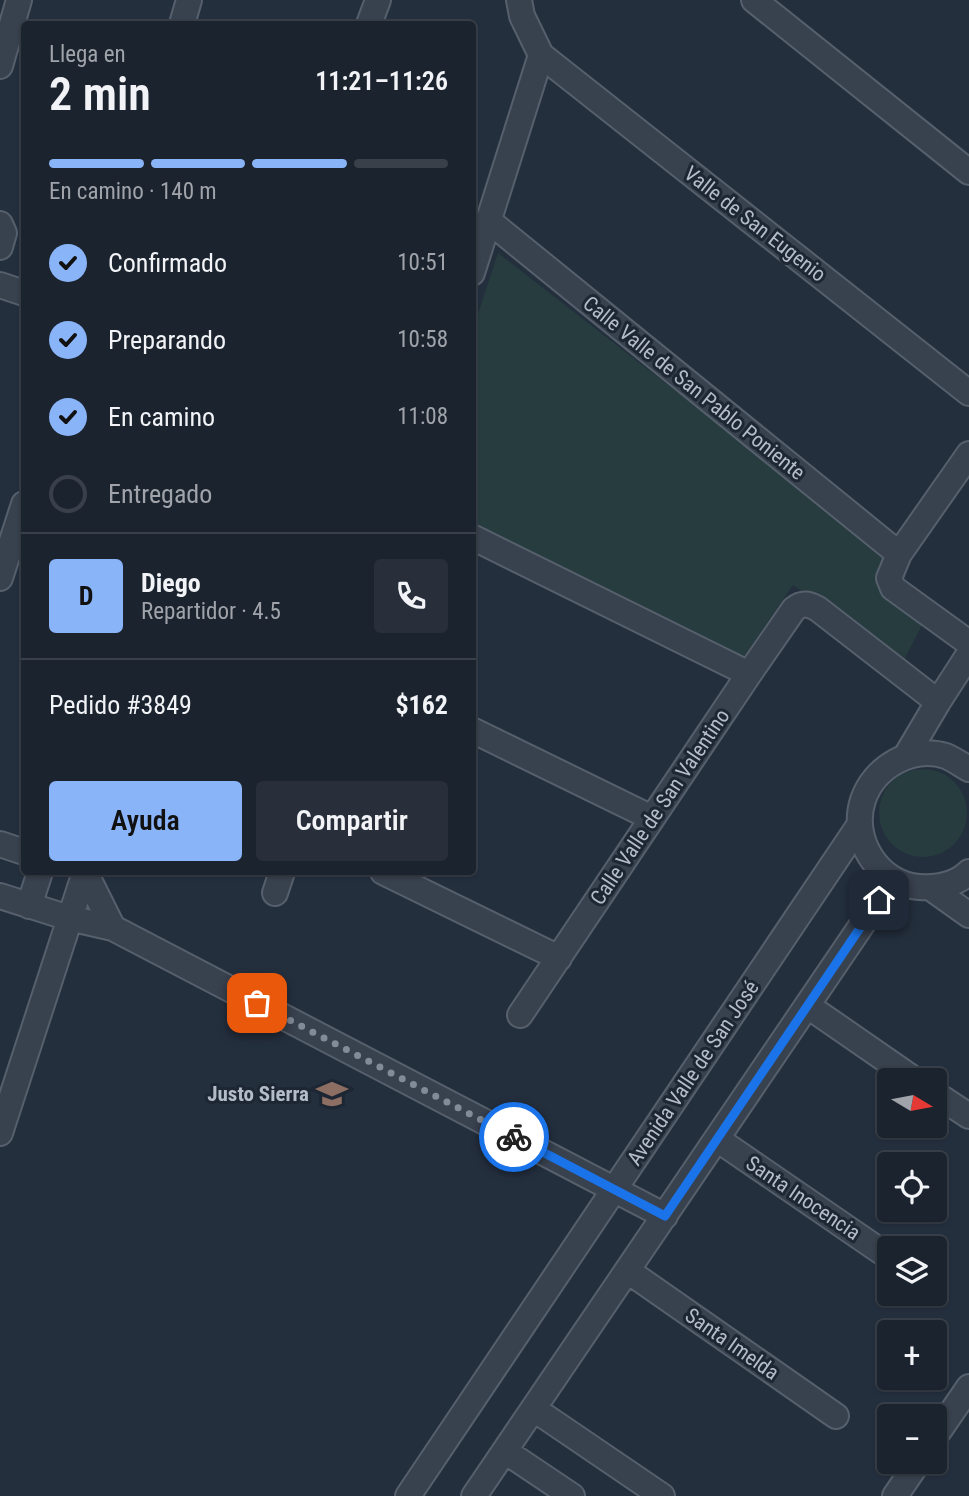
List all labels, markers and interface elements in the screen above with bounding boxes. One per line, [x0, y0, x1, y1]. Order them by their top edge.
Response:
text: Llega en [49, 41, 126, 68]
text: 11:21–11:26 [315, 66, 448, 96]
text: 2 min [49, 67, 151, 121]
street label: Valle de San Eugenio [680, 161, 830, 287]
text: En camino · 140 m [49, 178, 217, 205]
icon: check [49, 244, 87, 282]
text: Confirmado [108, 248, 227, 278]
text: 10:51 [397, 249, 448, 276]
street label: Calle Valle de San Pablo Poniente [578, 291, 810, 485]
icon: check [49, 321, 87, 359]
text: Preparando [108, 325, 226, 355]
text: 10:58 [397, 326, 448, 353]
icon: check [49, 398, 87, 436]
text: En camino [108, 402, 215, 432]
text: 11:08 [397, 403, 448, 430]
text: Entregado [108, 479, 212, 509]
button: phone [374, 559, 448, 633]
text: Diego [141, 568, 201, 598]
text: D [79, 581, 93, 611]
text: Repartidor · 4.5 [141, 598, 281, 625]
text: Pedido #3849 [49, 690, 192, 720]
text: $162 [395, 690, 448, 720]
street label: Calle Valle de San Valentino [585, 705, 735, 909]
button: Ayuda [49, 781, 242, 861]
button: Compartir [256, 781, 448, 861]
pin [849, 870, 909, 930]
icon: home [860, 881, 898, 919]
pin [227, 973, 287, 1033]
street label: Avenida Valle de San José [622, 976, 764, 1170]
icon: bag [238, 984, 276, 1022]
north arrow [877, 1068, 947, 1138]
map controls [877, 1068, 947, 1474]
school or university icon: Justo Sierra [315, 1077, 349, 1111]
place label: Justo Sierra [207, 1082, 309, 1106]
courier [479, 1102, 549, 1172]
icon: bike [495, 1118, 533, 1156]
street label: Santa Inocencia [741, 1151, 865, 1245]
button: locate [877, 1152, 947, 1222]
button: layers [877, 1236, 947, 1306]
street label: Santa Imelda [681, 1303, 783, 1385]
button: + [877, 1320, 947, 1390]
button: − [877, 1404, 947, 1474]

